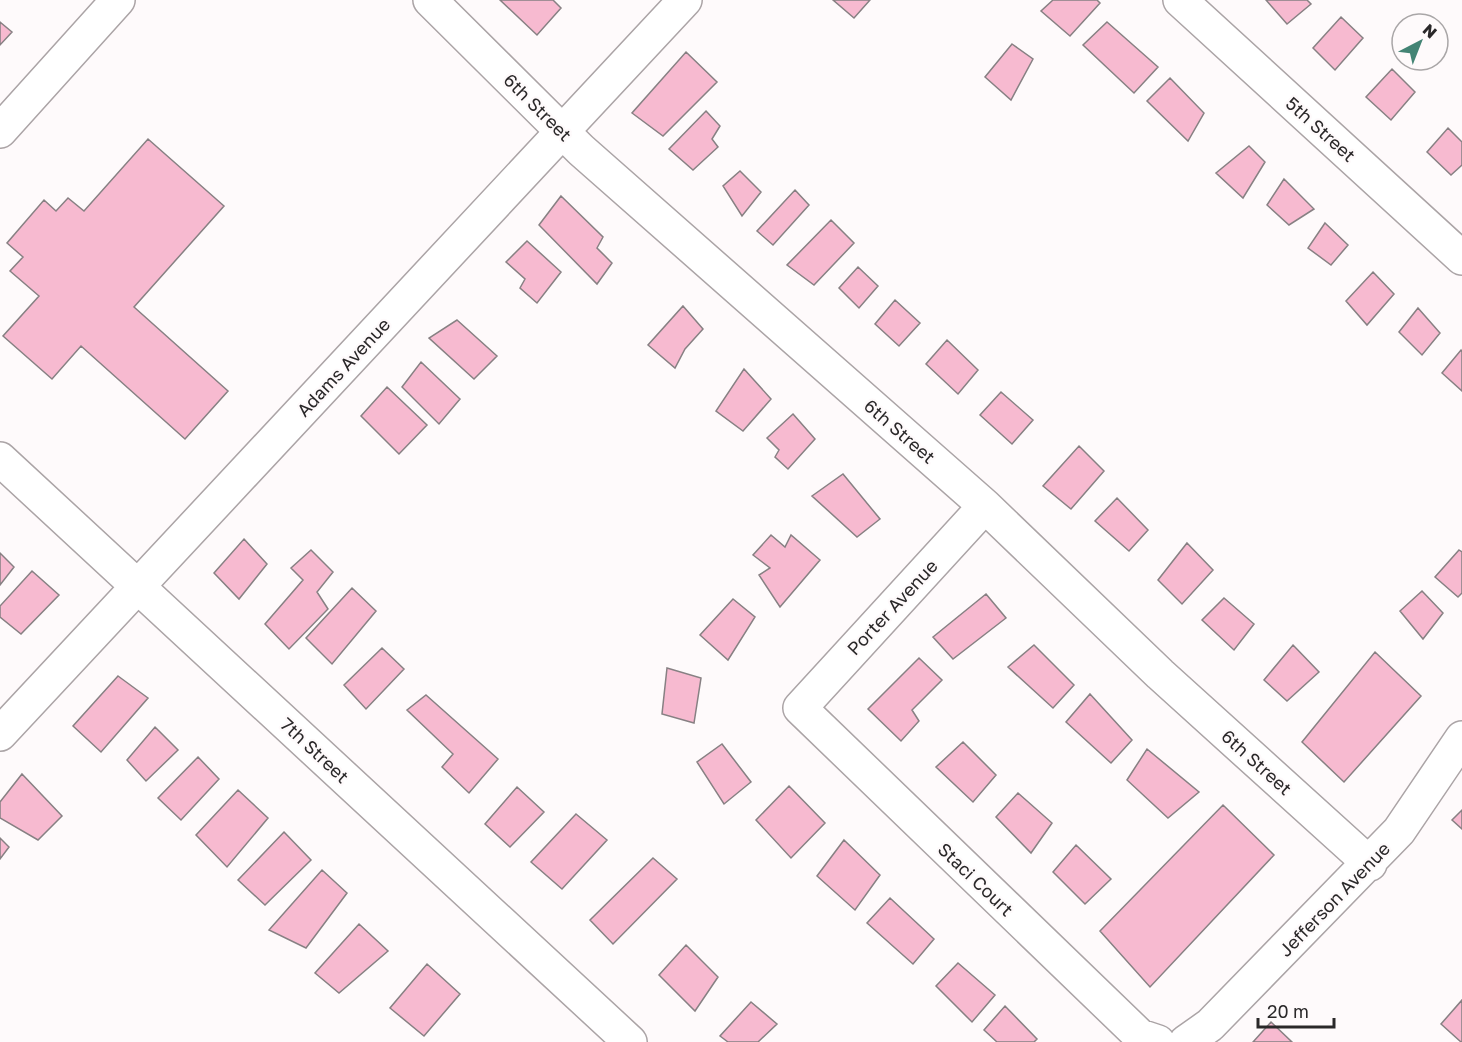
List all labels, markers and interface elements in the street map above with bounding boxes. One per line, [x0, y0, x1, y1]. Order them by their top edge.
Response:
north arrow [1390, 12, 1450, 72]
text: N [1419, 19, 1441, 42]
street label: 6th Street [499, 68, 577, 146]
street label: 5th Street [1281, 92, 1361, 166]
street label: Adams Avenue [292, 313, 394, 421]
street label: 6th Street [860, 394, 940, 468]
street label: Porter Avenue [842, 555, 942, 659]
street label: 7th Street [276, 713, 354, 787]
street label: 6th Street [1217, 725, 1297, 799]
street label: Jefferson Avenue [1274, 837, 1394, 961]
street label: Staci Court [934, 838, 1018, 920]
scale bar [1258, 991, 1334, 1029]
text: 20 m [1267, 1000, 1309, 1022]

